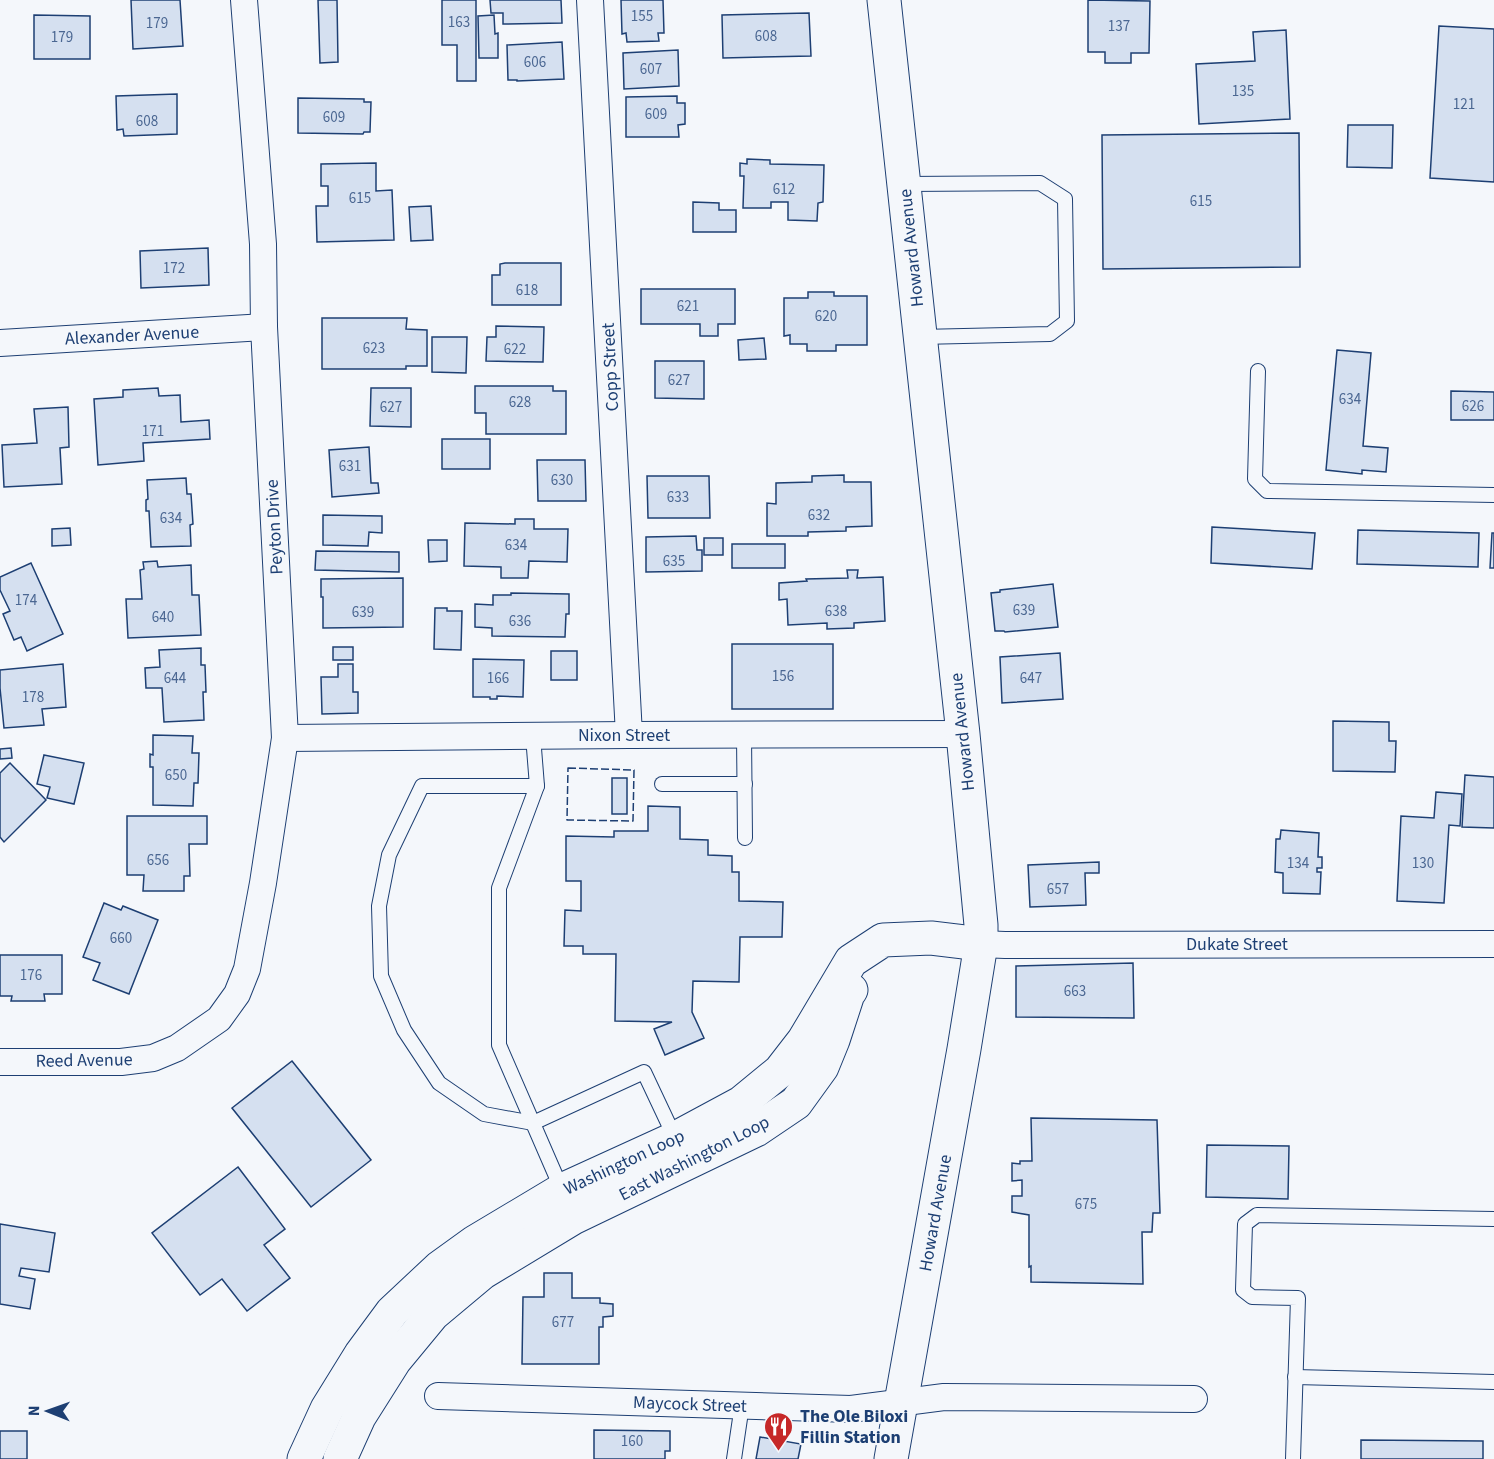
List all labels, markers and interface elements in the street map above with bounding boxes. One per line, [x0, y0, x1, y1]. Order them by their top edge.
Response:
house number: 155 [631, 6, 653, 27]
house number: 163 [448, 12, 470, 33]
house number: 179 [146, 13, 168, 34]
house number: 137 [1108, 16, 1130, 37]
house number: 608 [755, 26, 777, 47]
house number: 179 [51, 27, 73, 48]
house number: 606 [524, 52, 546, 73]
house number: 607 [640, 59, 662, 80]
house number: 135 [1232, 81, 1254, 102]
house number: 121 [1453, 94, 1475, 115]
house number: 609 [645, 104, 667, 125]
house number: 609 [323, 107, 345, 128]
house number: 608 [136, 111, 158, 132]
house number: 612 [773, 179, 795, 200]
house number: 615 [349, 188, 371, 209]
street label: Howard Avenue [893, 188, 930, 308]
house number: 615 [1190, 191, 1212, 212]
house number: 172 [163, 258, 185, 279]
house number: 618 [516, 280, 538, 301]
house number: 621 [677, 296, 699, 317]
house number: 620 [815, 306, 837, 327]
street label: Alexander Avenue [64, 320, 200, 351]
street label: Copp Street [596, 322, 625, 412]
house number: 623 [363, 338, 385, 359]
house number: 622 [504, 339, 526, 360]
house number: 627 [668, 370, 690, 391]
house number: 634 [1339, 389, 1362, 410]
house number: 628 [509, 392, 531, 413]
house number: 626 [1462, 396, 1484, 417]
house number: 627 [380, 397, 402, 418]
house number: 171 [142, 421, 164, 442]
house number: 631 [339, 456, 361, 477]
house number: 630 [551, 470, 573, 491]
street label: Peyton Drive [260, 479, 289, 575]
house number: 633 [667, 487, 689, 508]
house number: 632 [808, 505, 830, 526]
house number: 634 [160, 508, 183, 529]
house number: 634 [505, 535, 528, 556]
house number: 635 [663, 551, 685, 572]
house number: 174 [15, 590, 38, 611]
house number: 639 [1013, 600, 1035, 621]
house number: 638 [825, 601, 847, 622]
house number: 639 [352, 602, 374, 623]
house number: 640 [152, 607, 174, 628]
house number: 636 [509, 611, 531, 632]
house number: 156 [772, 666, 794, 687]
house number: 644 [164, 668, 187, 689]
house number: 166 [487, 668, 509, 689]
house number: 647 [1020, 668, 1042, 689]
street label: Howard Avenue [944, 672, 981, 792]
house number: 178 [22, 687, 44, 708]
street label: Nixon Street [578, 723, 670, 748]
house number: 650 [165, 765, 187, 786]
house number: 656 [147, 850, 169, 871]
house number: 134 [1287, 853, 1310, 874]
house number: 130 [1412, 853, 1434, 874]
house number: 657 [1047, 879, 1069, 900]
house number: 660 [110, 928, 132, 949]
street label: Dukate Street [1186, 932, 1288, 957]
house number: 176 [20, 965, 42, 986]
house number: 663 [1064, 981, 1086, 1002]
street label: Reed Avenue [35, 1047, 133, 1074]
street label: East Washington Loop [615, 1111, 773, 1205]
street label: Washington Loop [560, 1125, 688, 1199]
street label: Howard Avenue [913, 1153, 958, 1274]
house number: 675 [1075, 1194, 1097, 1215]
house number: 677 [552, 1312, 574, 1333]
north arrow [18, 1381, 78, 1441]
street label: Maycock Street [633, 1390, 747, 1419]
place label: The Ole Biloxi Fillin Station [800, 1404, 908, 1450]
text: N [23, 1405, 45, 1416]
restaurant icon: The Ole Biloxi Fillin Station [763, 1410, 795, 1452]
house number: 160 [621, 1431, 643, 1452]

